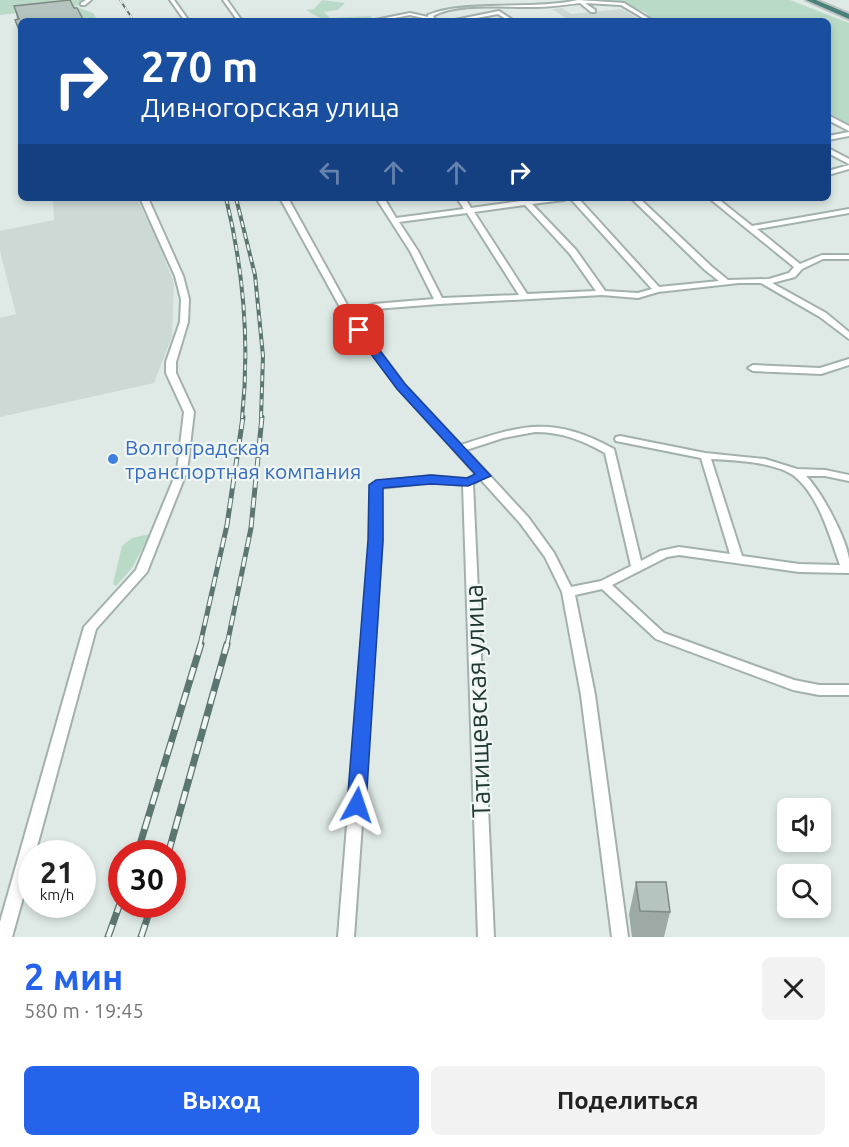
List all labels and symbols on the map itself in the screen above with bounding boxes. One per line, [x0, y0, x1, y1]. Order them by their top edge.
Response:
pin [333, 304, 384, 355]
place label: Волгоградская транспортная компания [125, 435, 361, 483]
marker: Волгоградская транспортная компания [106, 452, 120, 466]
street label: Татищевская улица [458, 584, 496, 818]
position arrow [325, 773, 389, 837]
speed limit sign: 30 [108, 840, 186, 918]

